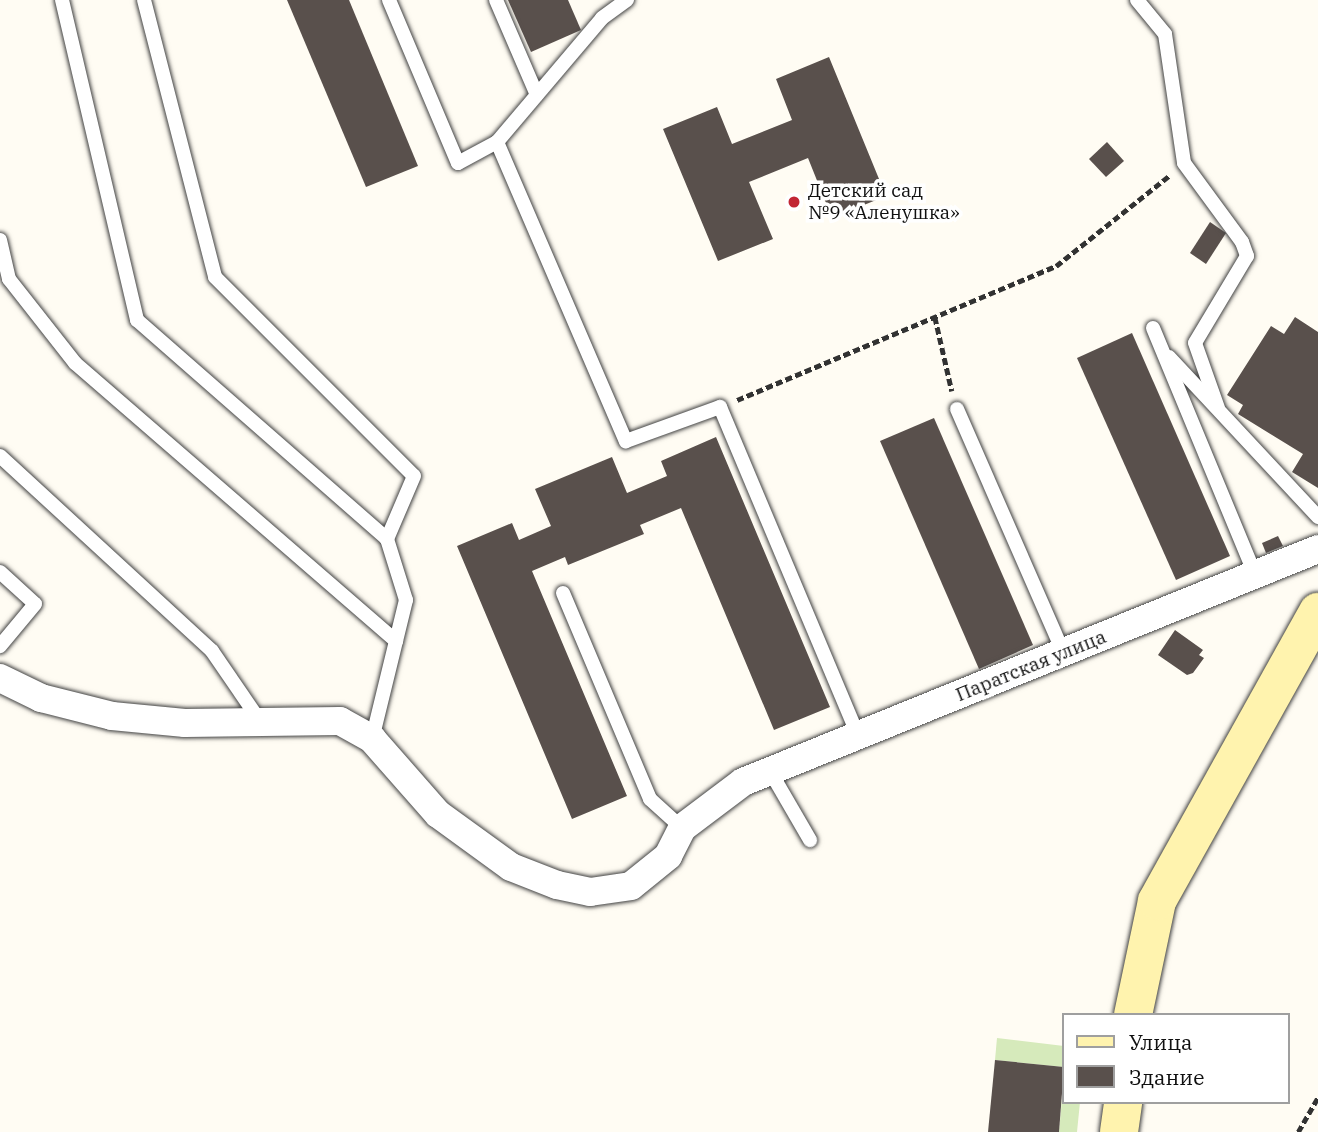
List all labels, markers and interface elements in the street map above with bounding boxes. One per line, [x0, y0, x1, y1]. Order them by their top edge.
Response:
place label: Детский сад №9 «Аленушка» [808, 180, 960, 224]
marker: Детский сад №9 «Аленушка» [786, 194, 802, 210]
street label: Паратская улица [953, 625, 1109, 707]
legend [1062, 1013, 1290, 1104]
text: Улица [1129, 1028, 1193, 1056]
text: Здание [1129, 1063, 1204, 1091]

